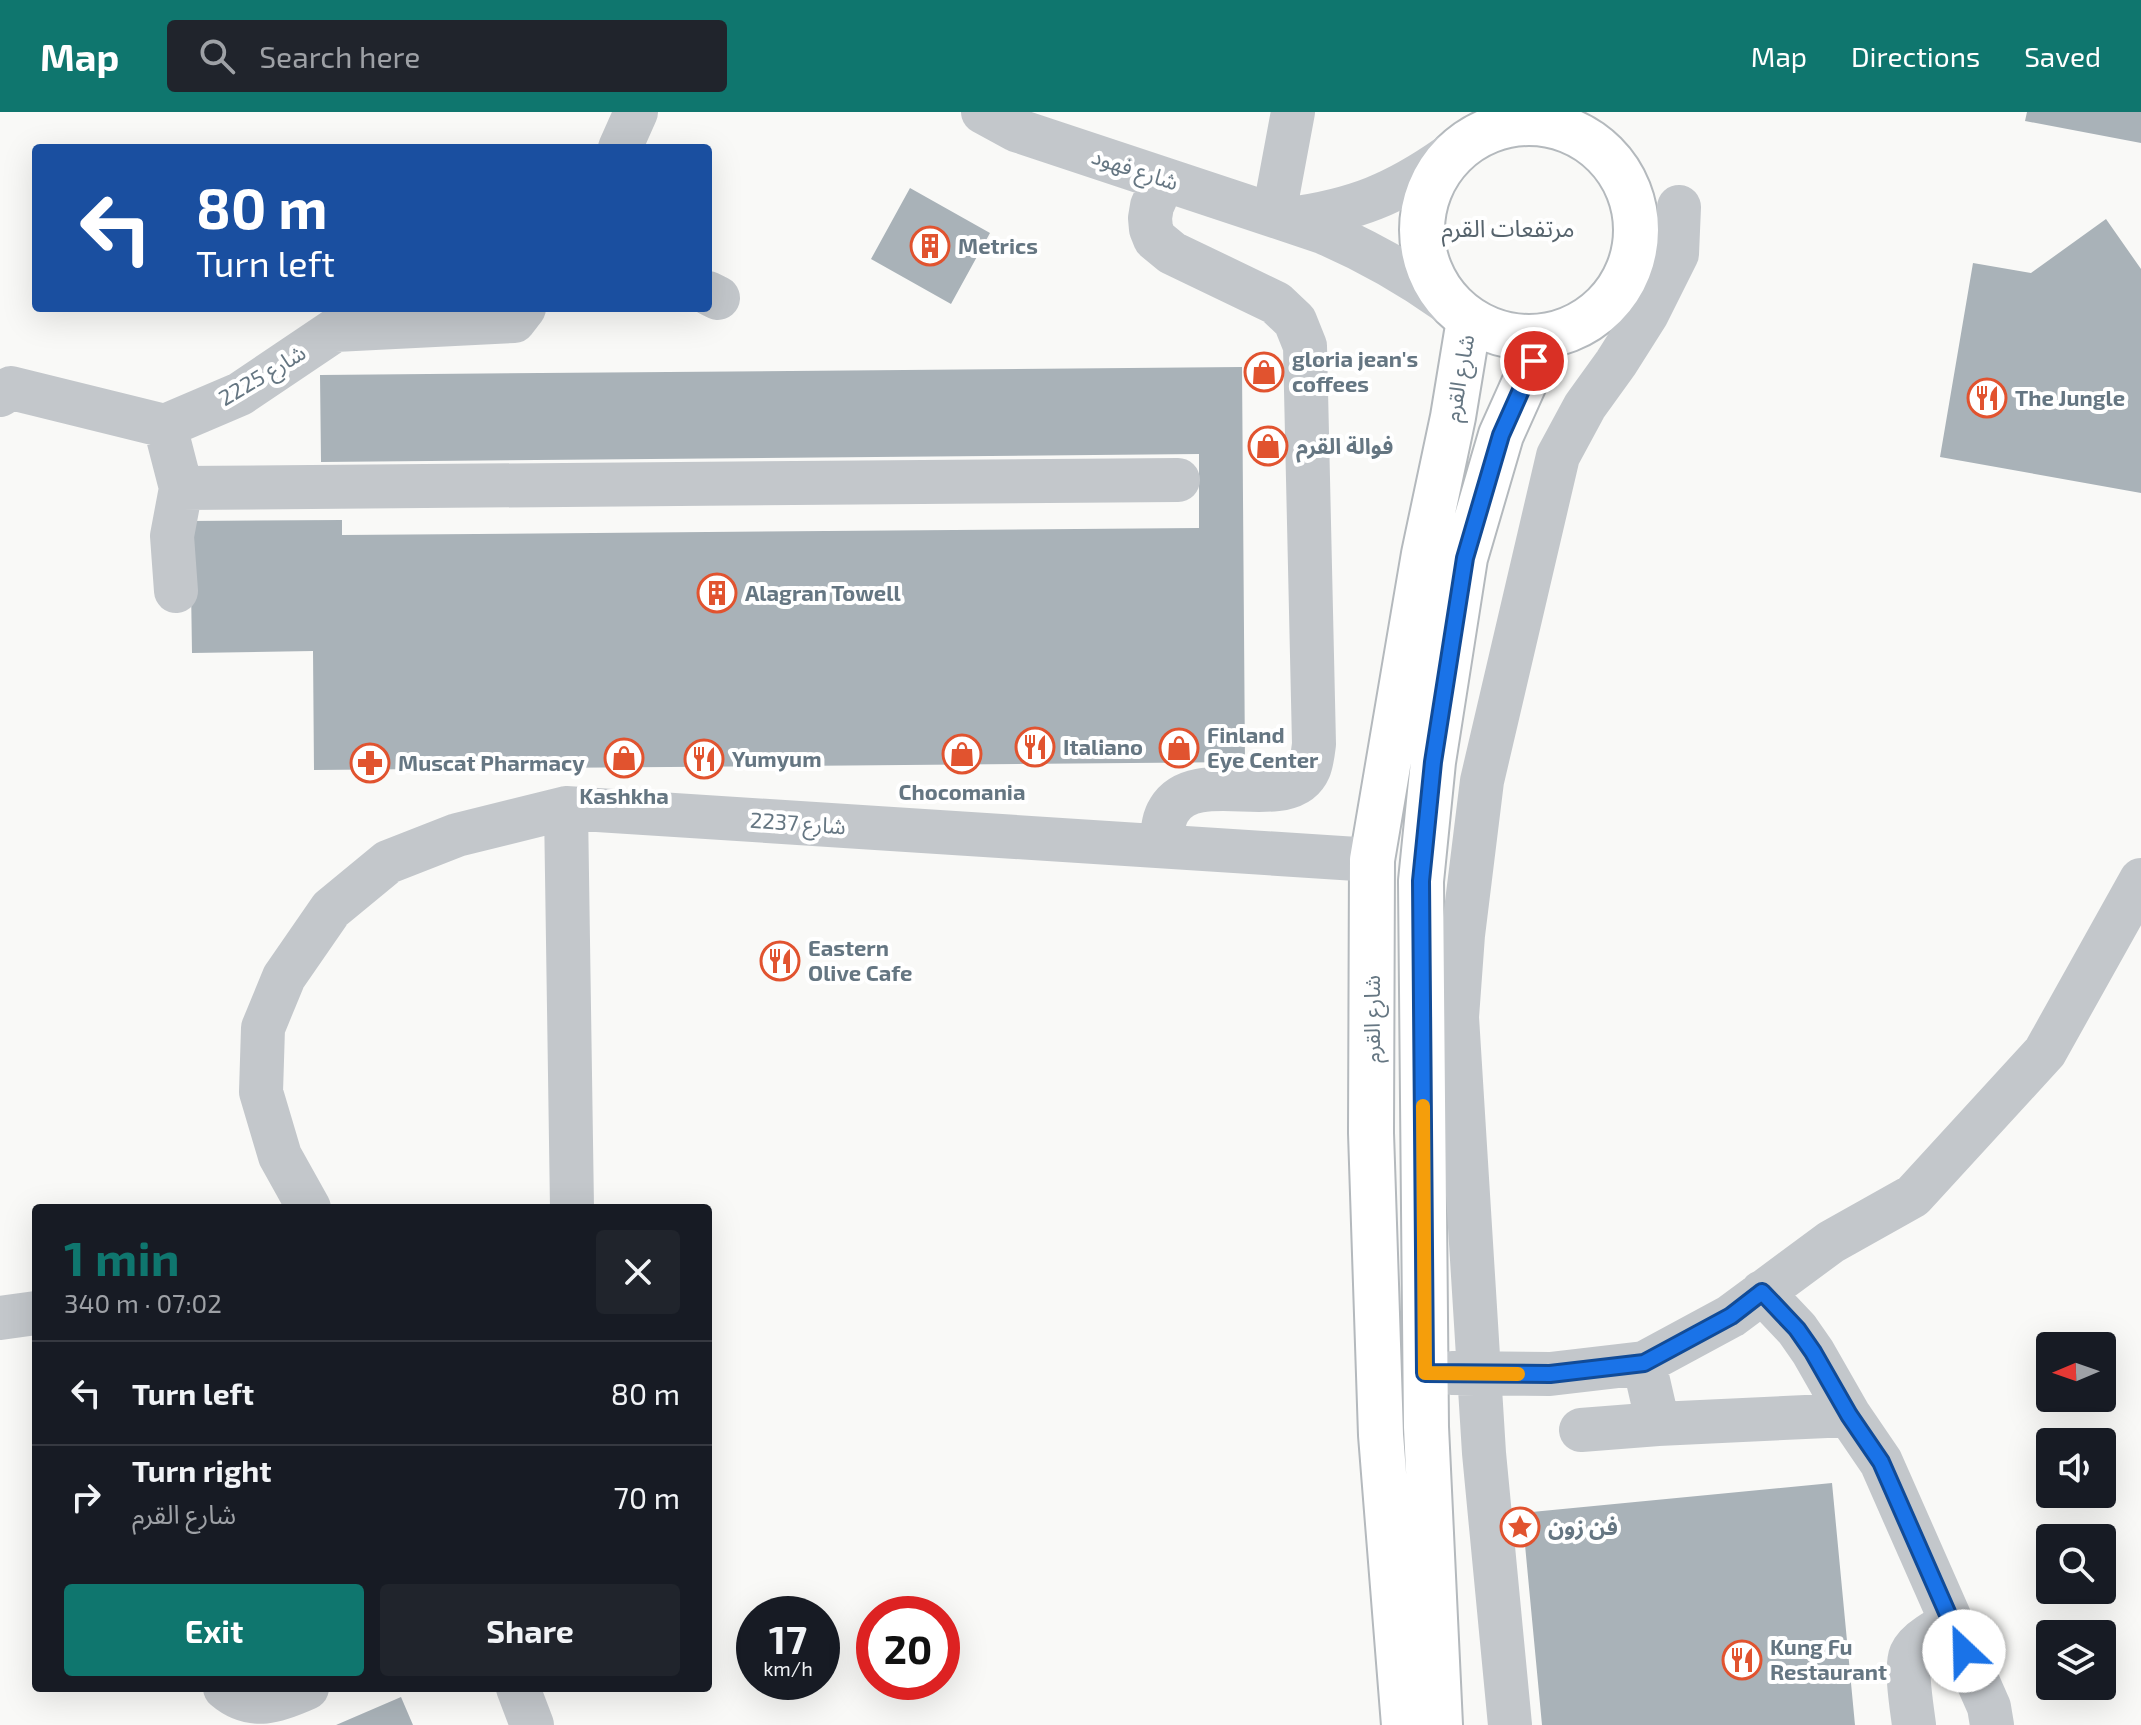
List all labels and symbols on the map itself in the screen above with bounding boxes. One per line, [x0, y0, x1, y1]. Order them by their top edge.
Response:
street label: شارع فهود [1087, 142, 1182, 199]
district label: مرتفعات القرم [1441, 213, 1575, 247]
building icon: Metrics [909, 225, 951, 267]
place label: Metrics [958, 232, 1038, 258]
pin [1500, 327, 1568, 395]
street label: شارع القرم [1438, 332, 1483, 424]
street label: شارع 2225 [213, 338, 312, 414]
place label: gloria jean's coffees [1292, 345, 1418, 396]
shop icon: gloria jean's coffees [1243, 351, 1285, 393]
restaurant icon: The Jungle [1966, 377, 2008, 419]
place label: The Jungle [2015, 384, 2125, 410]
shop icon: فوالة القرم [1247, 425, 1289, 467]
place label: فوالة القرم [1296, 432, 1393, 463]
building icon: Alagran Towell [696, 572, 738, 614]
place label: Alagran Towell [745, 579, 901, 605]
place label: Finland Eye Center [1207, 721, 1319, 773]
restaurant icon: Italiano [1014, 726, 1056, 768]
shop icon: Finland Eye Center [1158, 727, 1200, 769]
shop icon: Chocomania [941, 733, 983, 775]
place label: Italiano [1063, 733, 1143, 759]
shop icon: Kashkha [603, 737, 645, 779]
restaurant icon: Yumyum [683, 738, 725, 780]
pharmacy icon: Muscat Pharmacy [349, 742, 391, 784]
place label: Yumyum [732, 745, 822, 772]
place label: Muscat Pharmacy [398, 749, 585, 776]
place label: Chocomania [899, 778, 1025, 804]
place label: Kashkha [579, 782, 669, 808]
street label: 2237 شارع [749, 806, 847, 843]
place label: Eastern Olive Cafe [808, 934, 912, 985]
restaurant icon: Eastern Olive Cafe [759, 940, 801, 982]
street label: شارع القرم [1358, 975, 1389, 1063]
north arrow [2036, 1332, 2116, 1412]
place icon: فن زون [1499, 1506, 1541, 1548]
place label: فن زون [1548, 1513, 1618, 1541]
speed limit sign: 20 [856, 1596, 960, 1700]
position arrow [1922, 1609, 2006, 1693]
place label: Kung Fu Restaurant [1770, 1633, 1887, 1684]
restaurant icon: Kung Fu Restaurant [1721, 1639, 1763, 1681]

